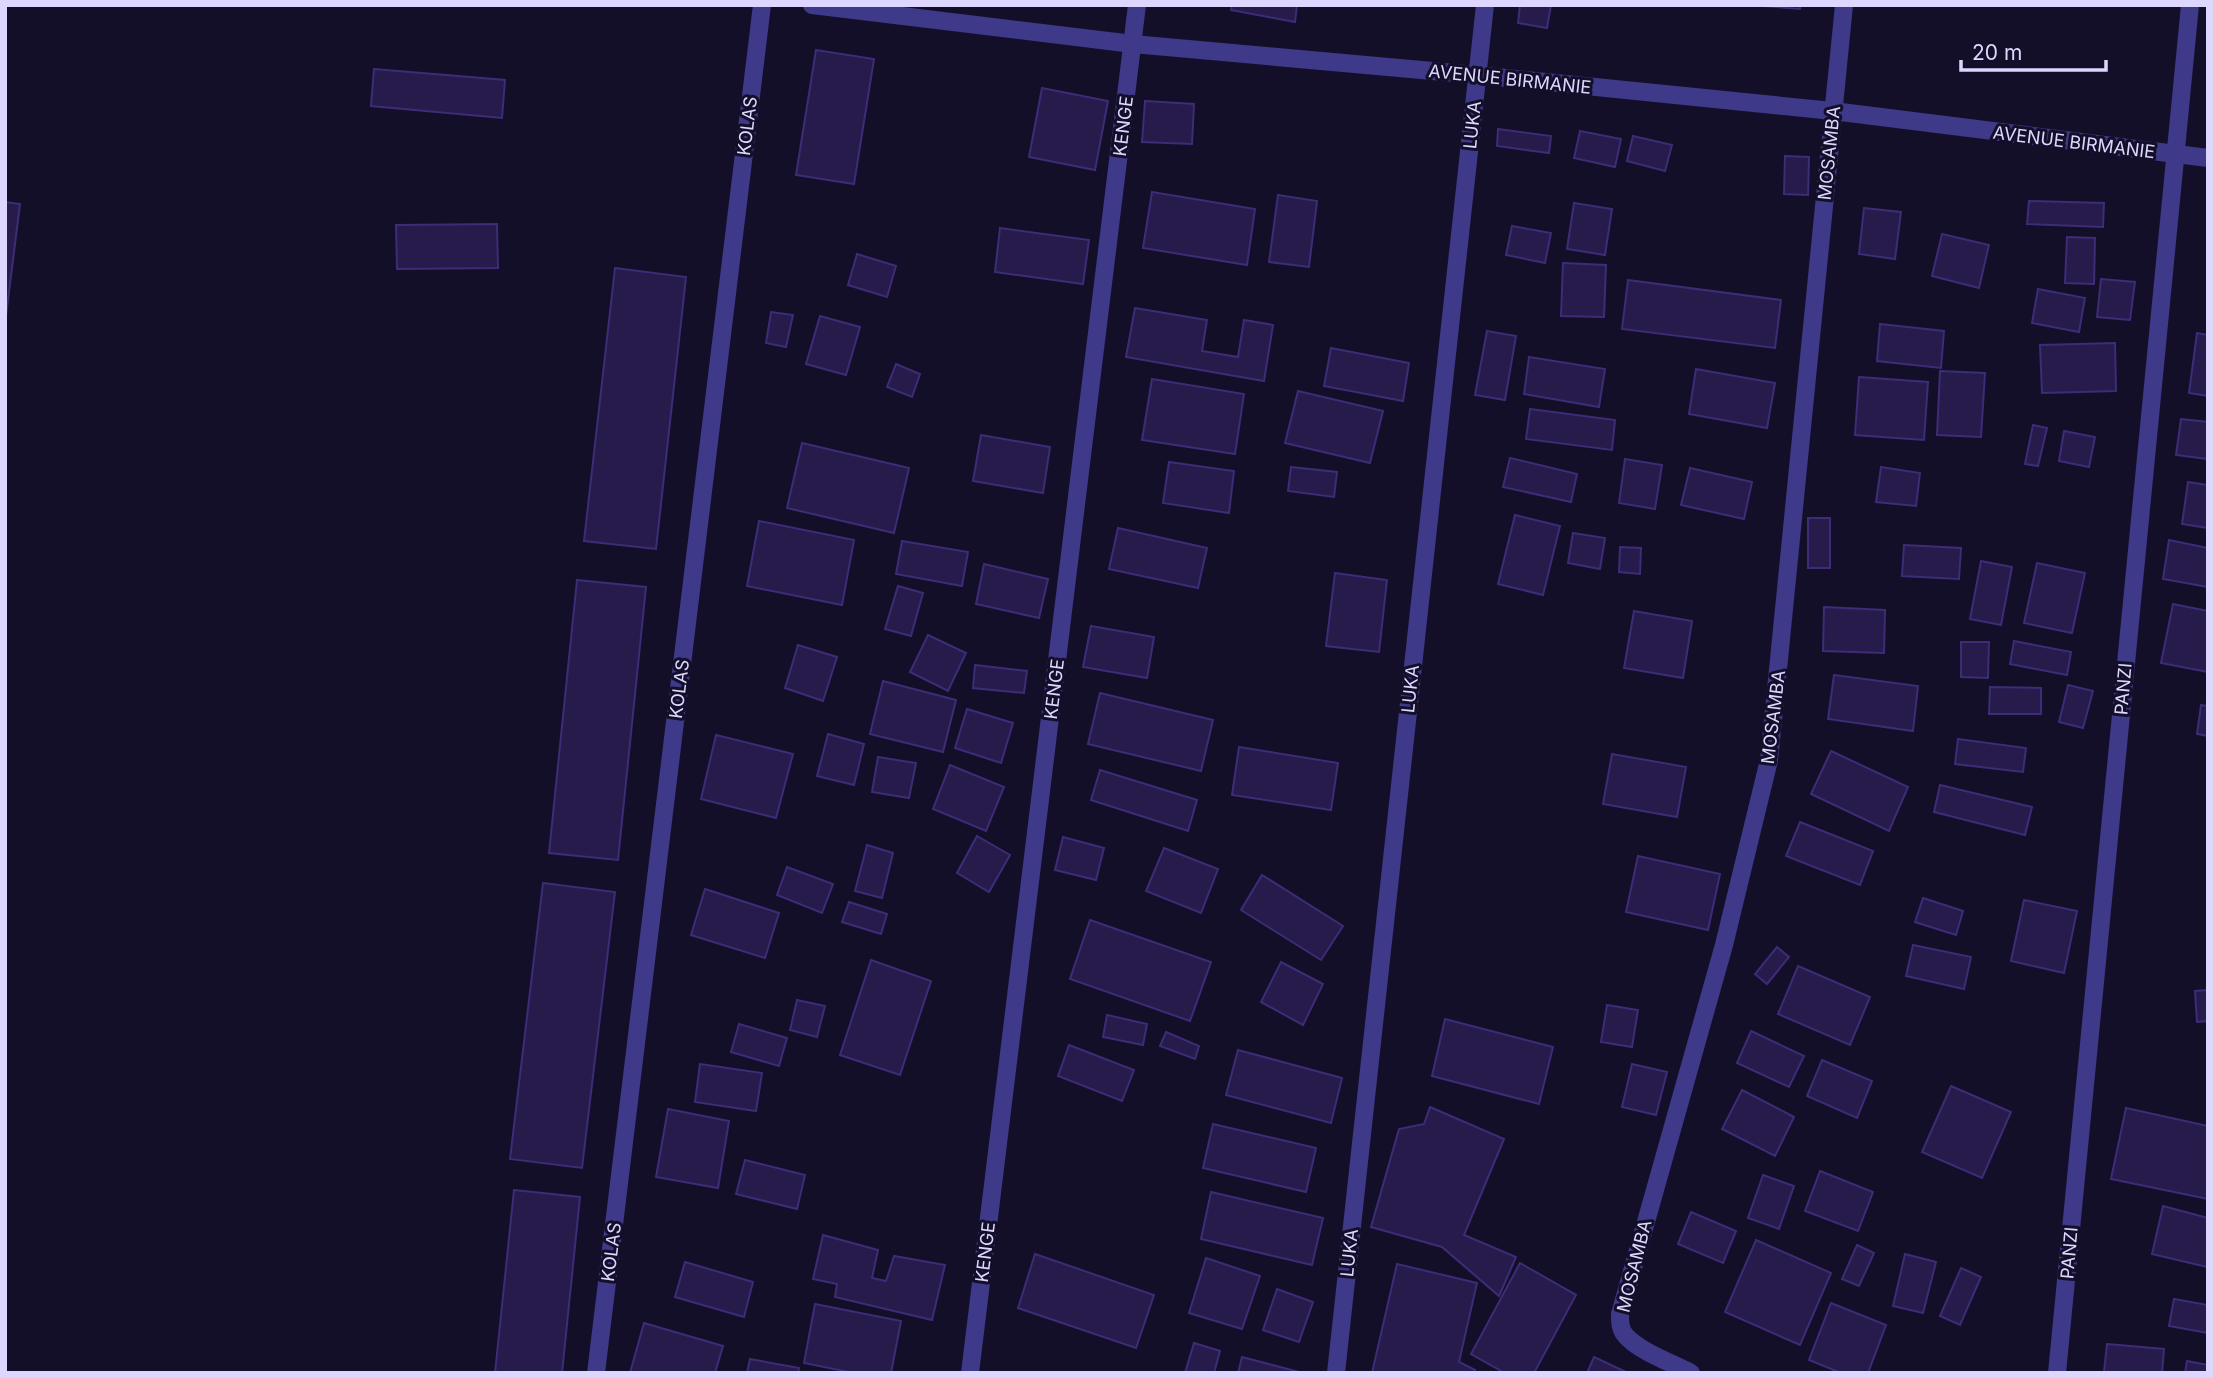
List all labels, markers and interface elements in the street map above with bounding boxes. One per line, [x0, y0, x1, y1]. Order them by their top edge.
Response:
scale bar [1961, 28, 2106, 72]
text: 20 m [1972, 40, 2022, 65]
street label: AVENUE BIRMANIE [1428, 60, 1592, 98]
street label: KOLAS [733, 95, 761, 157]
street label: KENGE [1109, 95, 1137, 157]
street label: LUKA [1459, 100, 1485, 150]
street label: MOSAMBA [1814, 105, 1844, 201]
street label: AVENUE BIRMANIE [1992, 122, 2156, 162]
street label: KOLAS [665, 658, 693, 720]
street label: KENGE [1040, 658, 1068, 720]
street label: PANZI [2110, 662, 2136, 716]
street label: LUKA [1397, 664, 1423, 714]
street label: MOSAMBA [1757, 669, 1789, 765]
street label: MOSAMBA [1612, 1218, 1656, 1314]
street label: KOLAS [597, 1221, 625, 1283]
street label: KENGE [971, 1221, 999, 1283]
street label: PANZI [2056, 1226, 2082, 1280]
street label: LUKA [1336, 1228, 1362, 1278]

